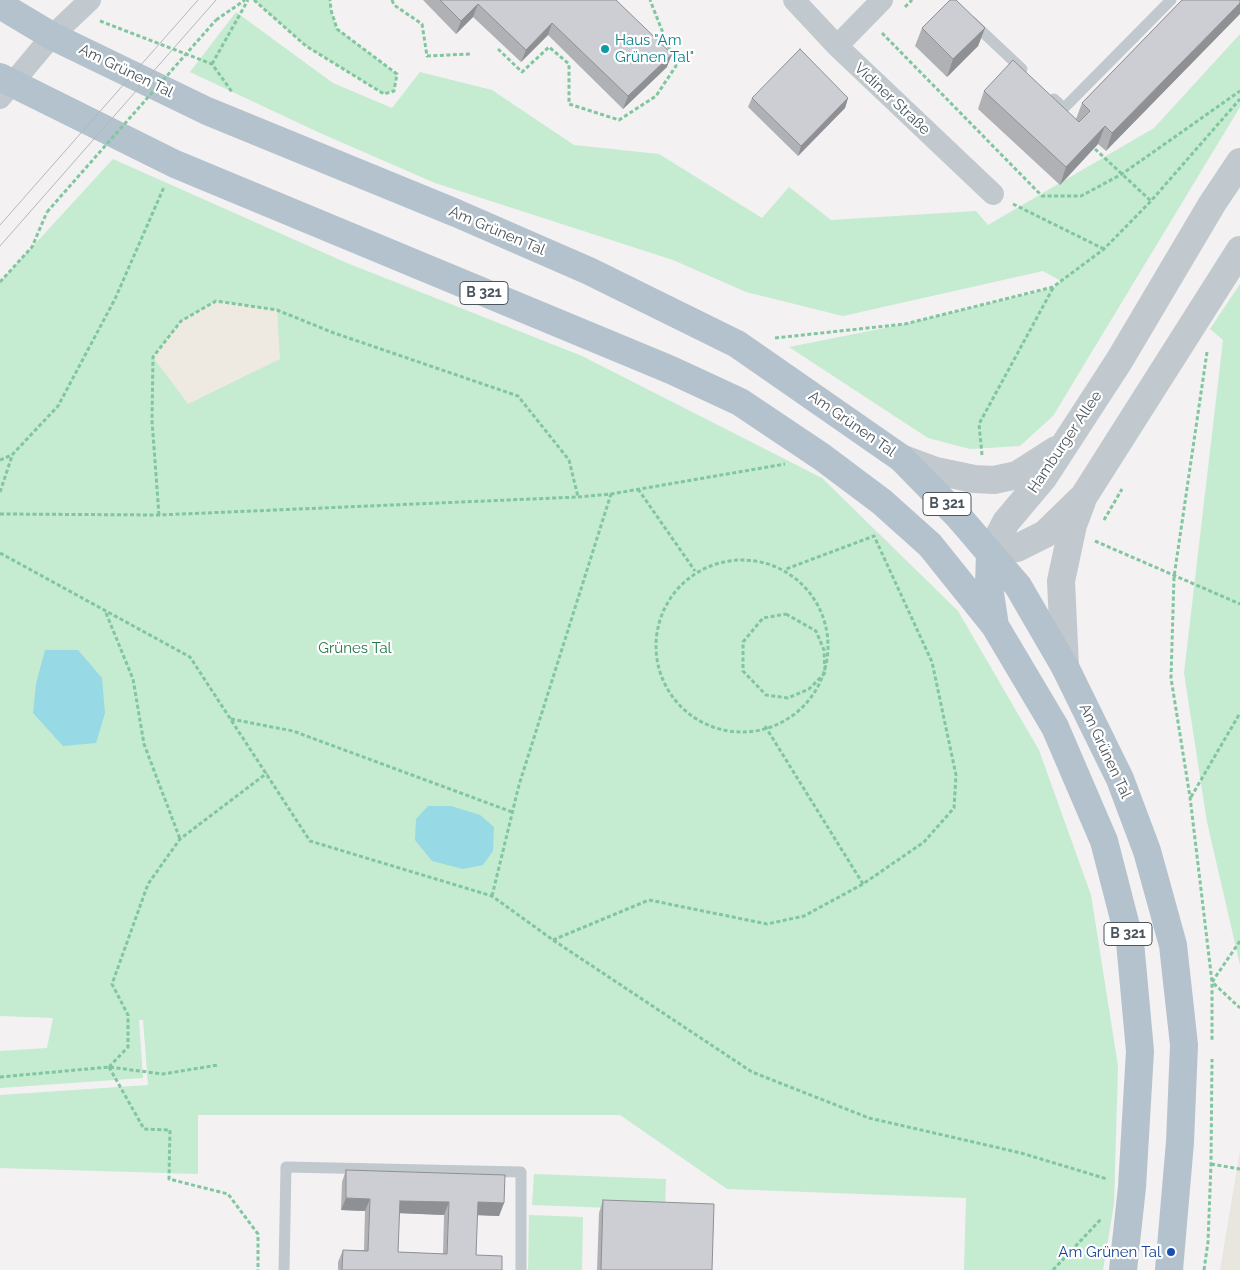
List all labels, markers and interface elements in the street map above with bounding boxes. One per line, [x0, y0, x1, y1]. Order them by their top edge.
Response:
place label: Haus "Am Grünen Tal" [615, 31, 694, 66]
street label: Am Grünen Tal [76, 40, 176, 102]
marker: Haus "Am Grünen Tal" [599, 43, 611, 55]
street label: Vidiner Straße [850, 59, 934, 139]
street label: Am Grünen Tal [446, 203, 548, 259]
road number: B 321 [460, 282, 508, 304]
street label: Am Grünen Tal [805, 387, 899, 461]
street label: Hamburger Allee [1024, 388, 1106, 496]
road number: B 321 [923, 492, 971, 516]
park label: Grünes Tal [318, 639, 392, 657]
street label: Am Grünen Tal [1075, 701, 1135, 801]
road number: B 321 [1104, 922, 1152, 946]
place label: Am Grünen Tal [1058, 1243, 1161, 1261]
marker: Am Grünen Tal [1165, 1246, 1177, 1258]

